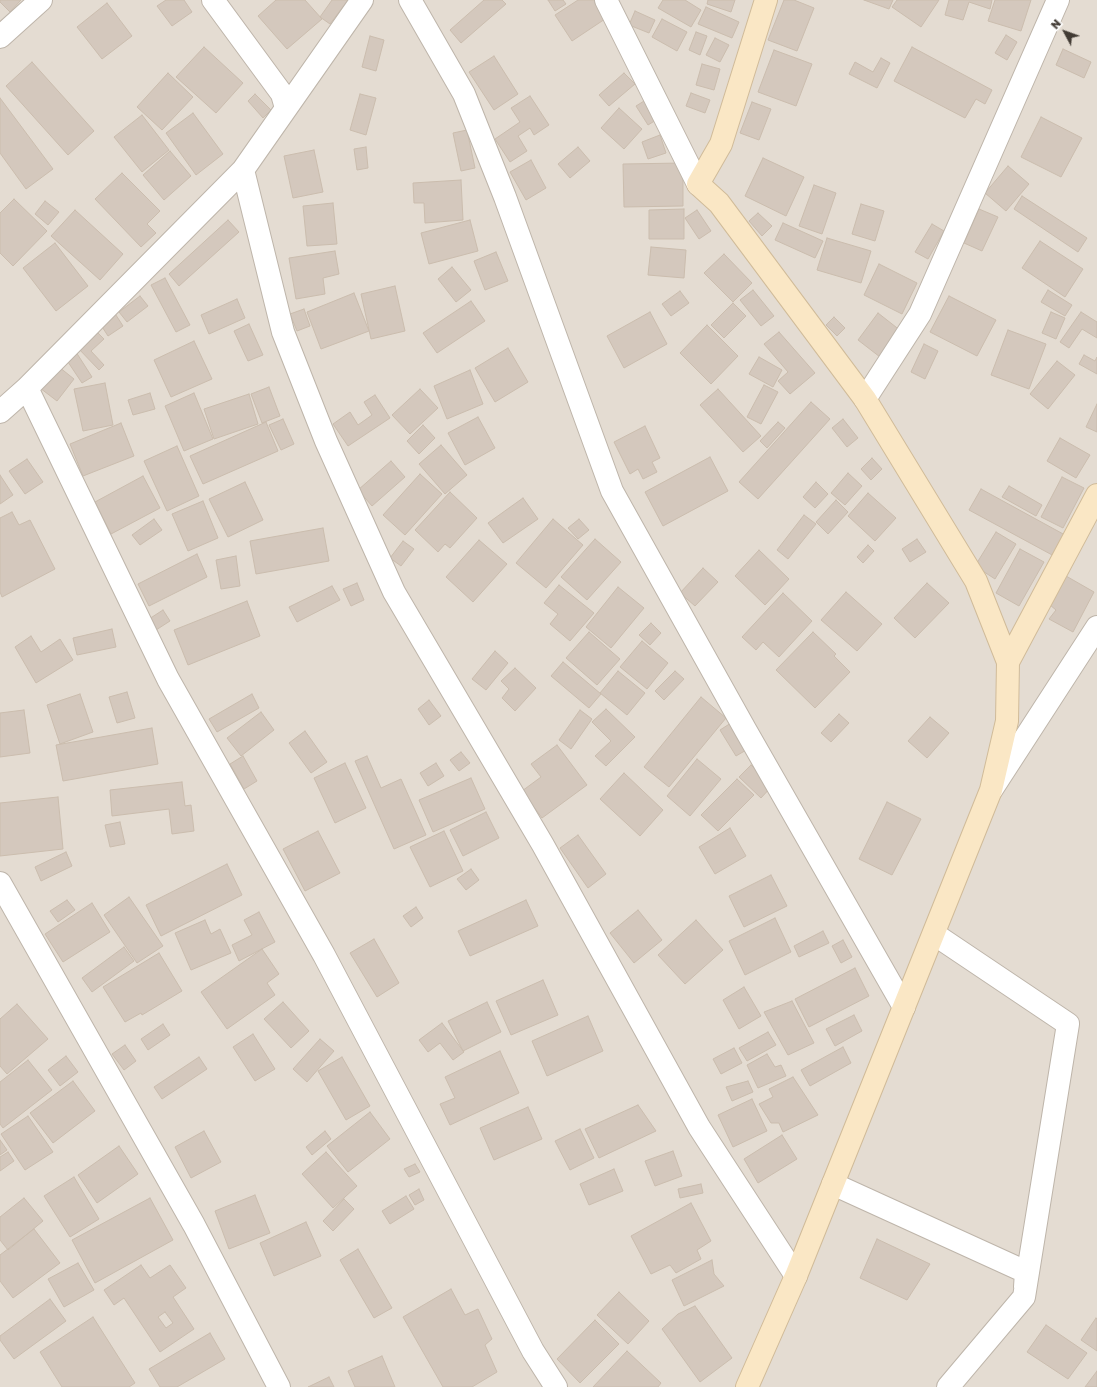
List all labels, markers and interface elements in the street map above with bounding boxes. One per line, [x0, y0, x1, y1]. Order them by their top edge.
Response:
north arrow [1045, 12, 1085, 52]
text: N [1048, 16, 1063, 31]

